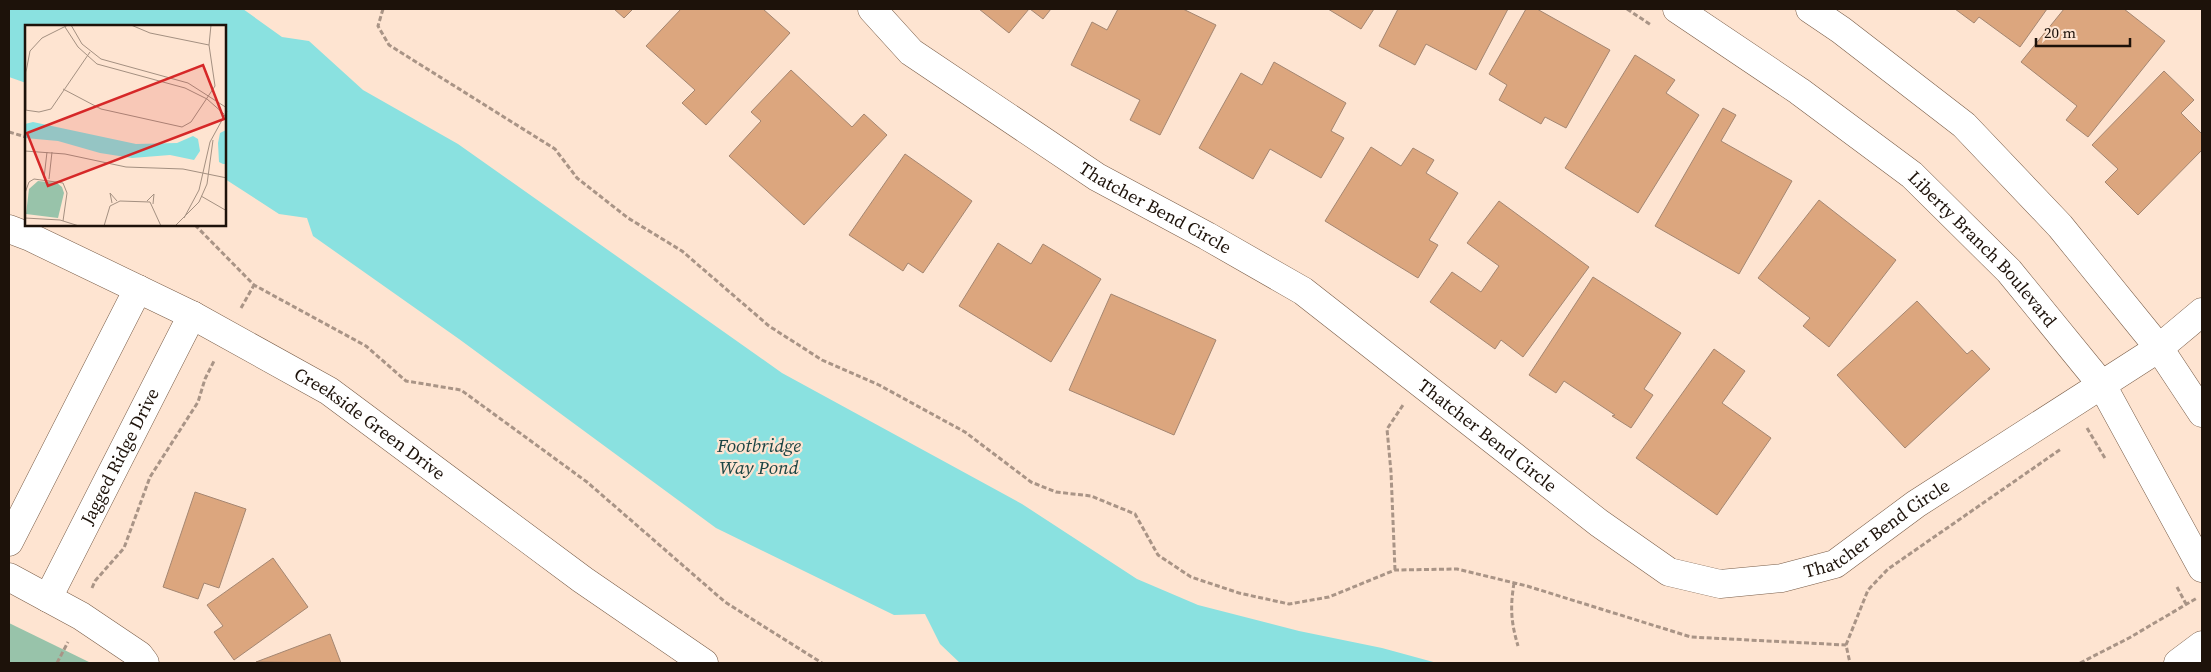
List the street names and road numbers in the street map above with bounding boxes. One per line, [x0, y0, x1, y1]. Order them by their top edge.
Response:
street label: Thatcher Bend Circle [1074, 155, 1236, 259]
street label: Liberty Branch Boulevard [1903, 165, 2063, 332]
street label: Creekside Green Drive [290, 361, 451, 485]
street label: Thatcher Bend Circle [1413, 373, 1563, 498]
street label: Jagged Ridge Drive [74, 383, 165, 530]
street label: Thatcher Bend Circle [1801, 473, 1954, 584]

